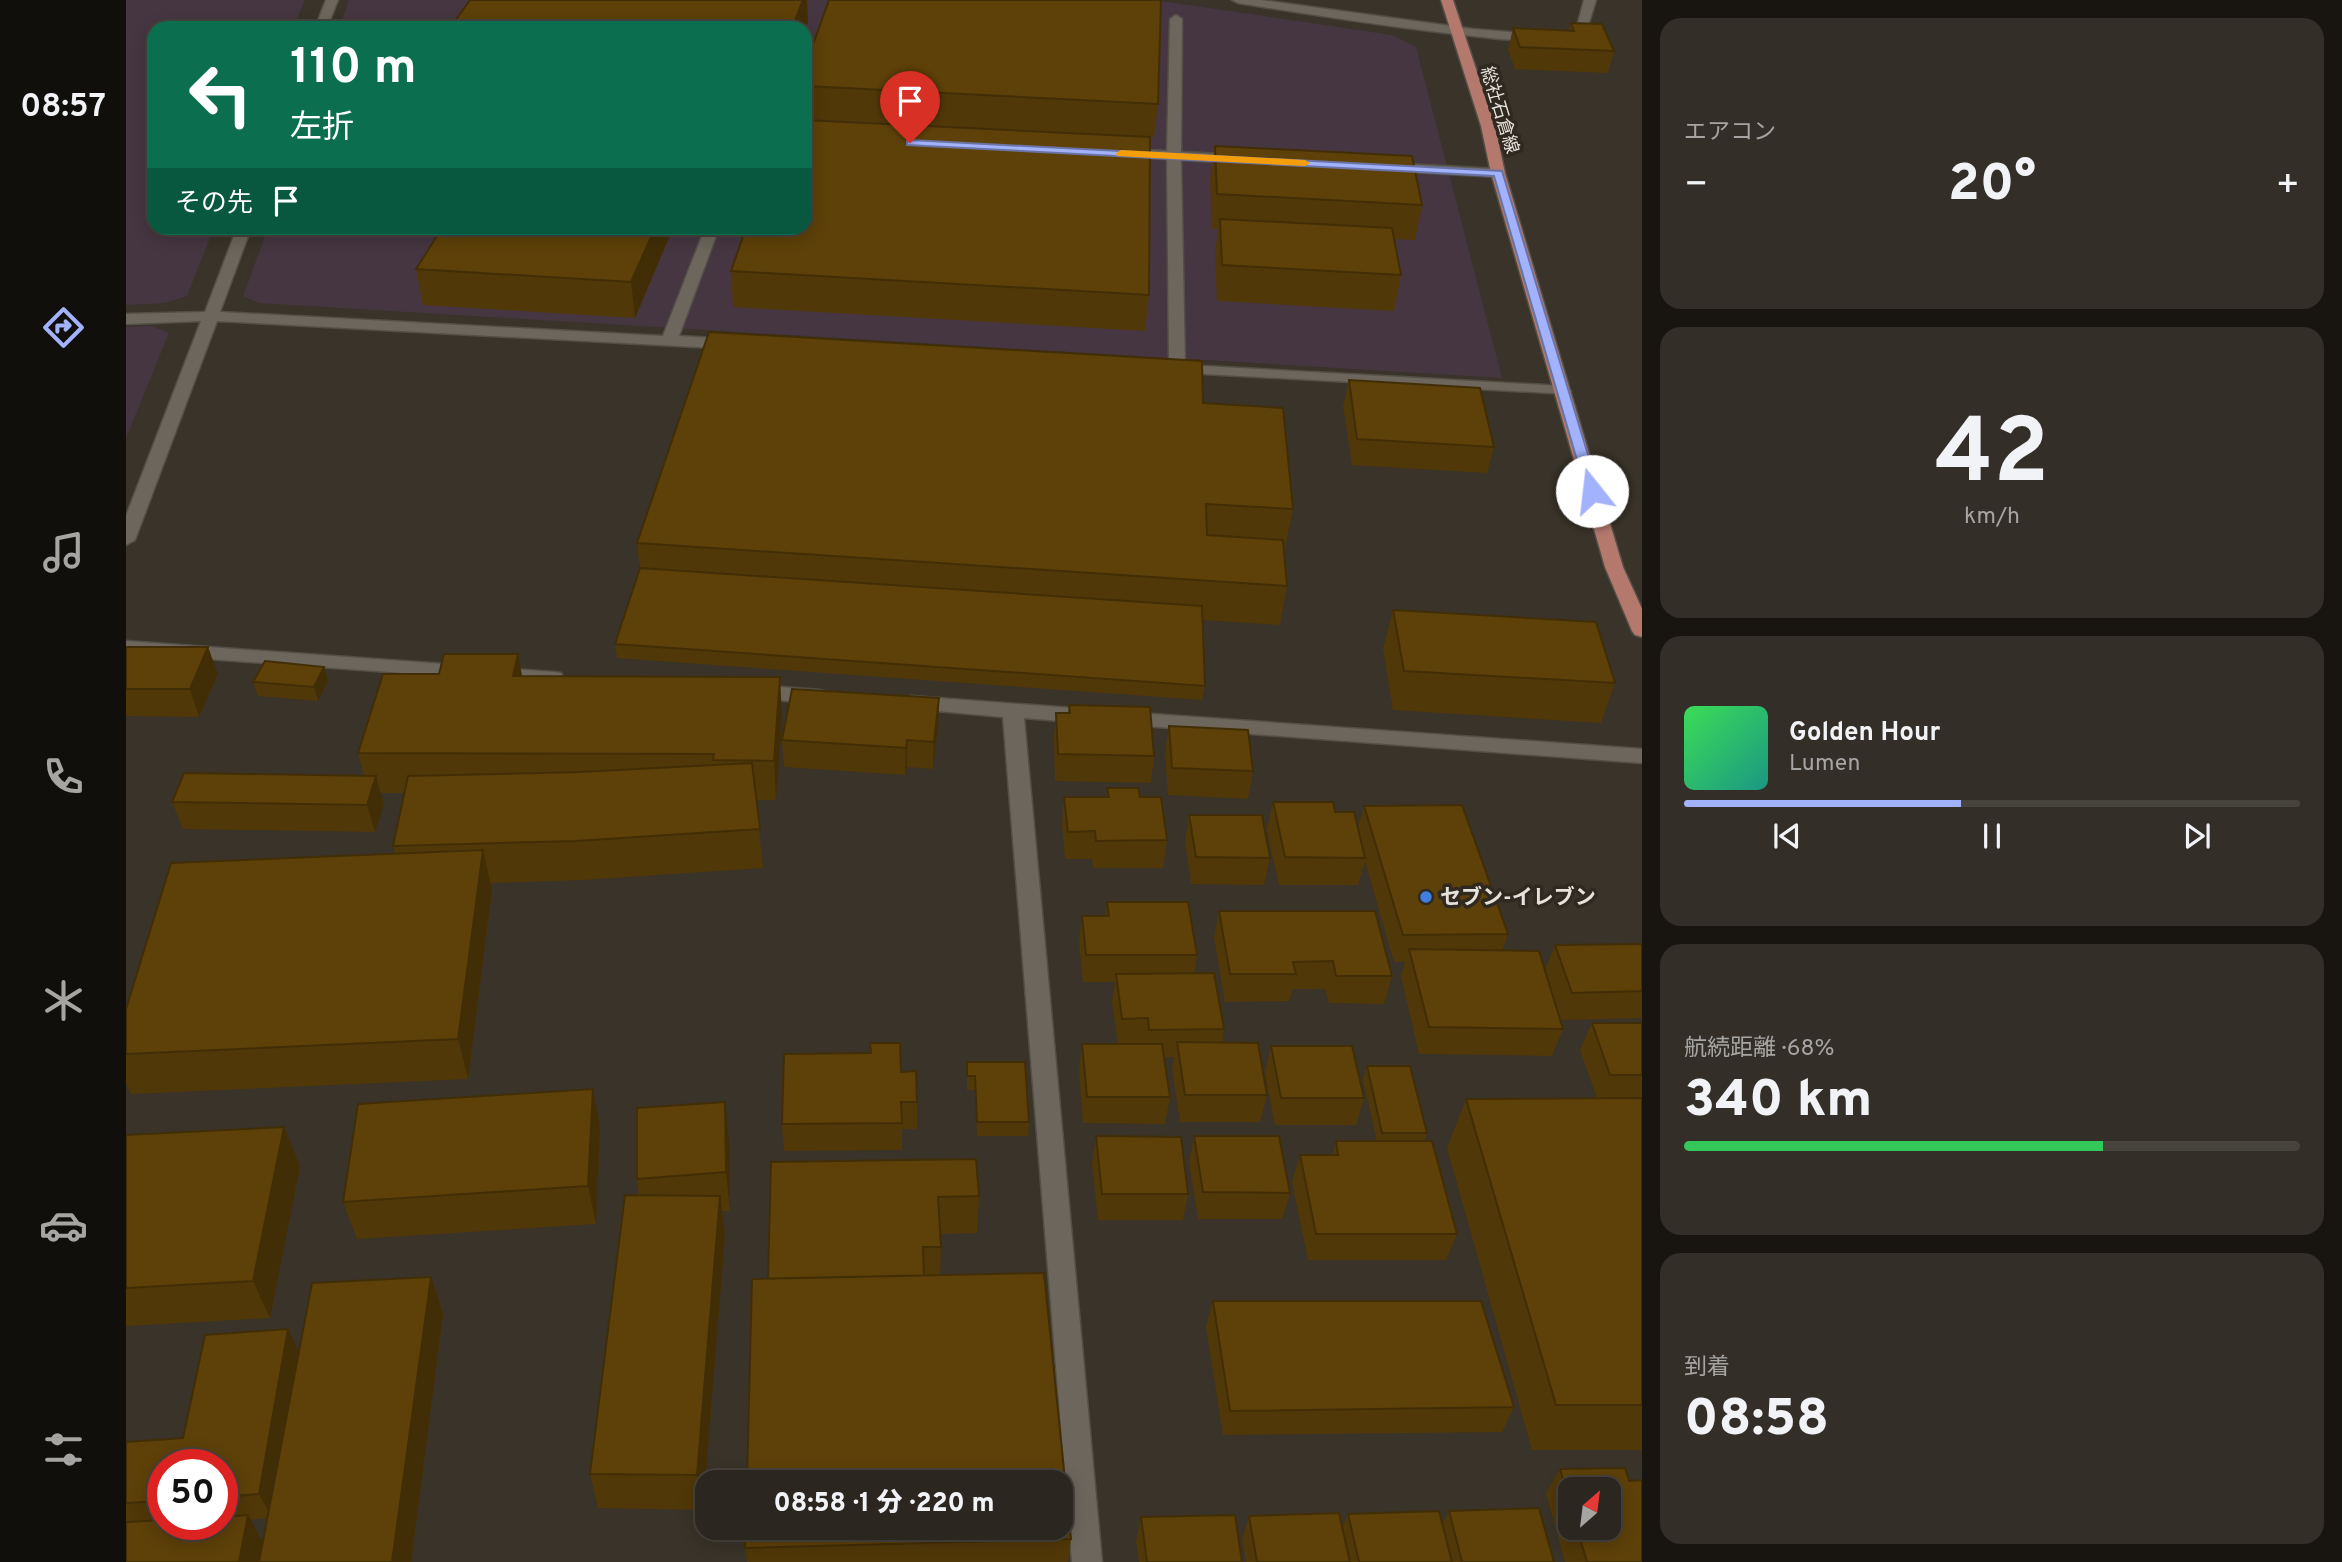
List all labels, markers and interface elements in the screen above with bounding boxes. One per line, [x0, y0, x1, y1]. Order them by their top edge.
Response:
text: 110 m [290, 39, 417, 101]
icon: left [175, 49, 266, 140]
street label: 総社石倉線 [1474, 64, 1523, 157]
pin [880, 71, 940, 143]
icon: arrive [891, 82, 929, 120]
text: 08:57 [20, 88, 106, 128]
text: 左折 [290, 109, 354, 149]
text: エアコン [1684, 119, 1776, 148]
text: 20° [1948, 153, 2036, 219]
text: − [1684, 162, 1709, 211]
text: + [2275, 162, 2300, 211]
icon: arrive [267, 182, 305, 220]
text: その先 [175, 188, 253, 221]
icon: directions [39, 303, 88, 352]
text: 42 [1935, 400, 2049, 515]
position arrow [1555, 454, 1629, 528]
text: km/h [1964, 503, 2020, 532]
icon: music [39, 528, 88, 577]
text: Golden Hour [1789, 717, 1940, 750]
text: Lumen [1789, 750, 1860, 779]
icon: phone [39, 752, 88, 801]
icon: previous [1768, 817, 1806, 855]
icon: pause [1973, 817, 2011, 855]
icon: next [2178, 817, 2216, 855]
place label: セブン-イレブン [1440, 885, 1596, 912]
marker: セブン-イレブン [1418, 889, 1434, 905]
icon: climate [39, 976, 88, 1025]
text: 航続距離 · 68% [1684, 1035, 1835, 1064]
text: 340 km [1684, 1069, 1872, 1135]
icon: car [39, 1201, 88, 1250]
text: 到着 [1684, 1354, 1730, 1383]
text: 08:58 [1684, 1388, 1829, 1454]
icon: filters [39, 1425, 88, 1474]
speed limit sign: 50 [147, 1449, 238, 1540]
north arrow [1558, 1477, 1620, 1540]
map controls [1558, 1477, 1621, 1540]
text: 08:58 · 1 分 · 220 m [774, 1488, 994, 1521]

